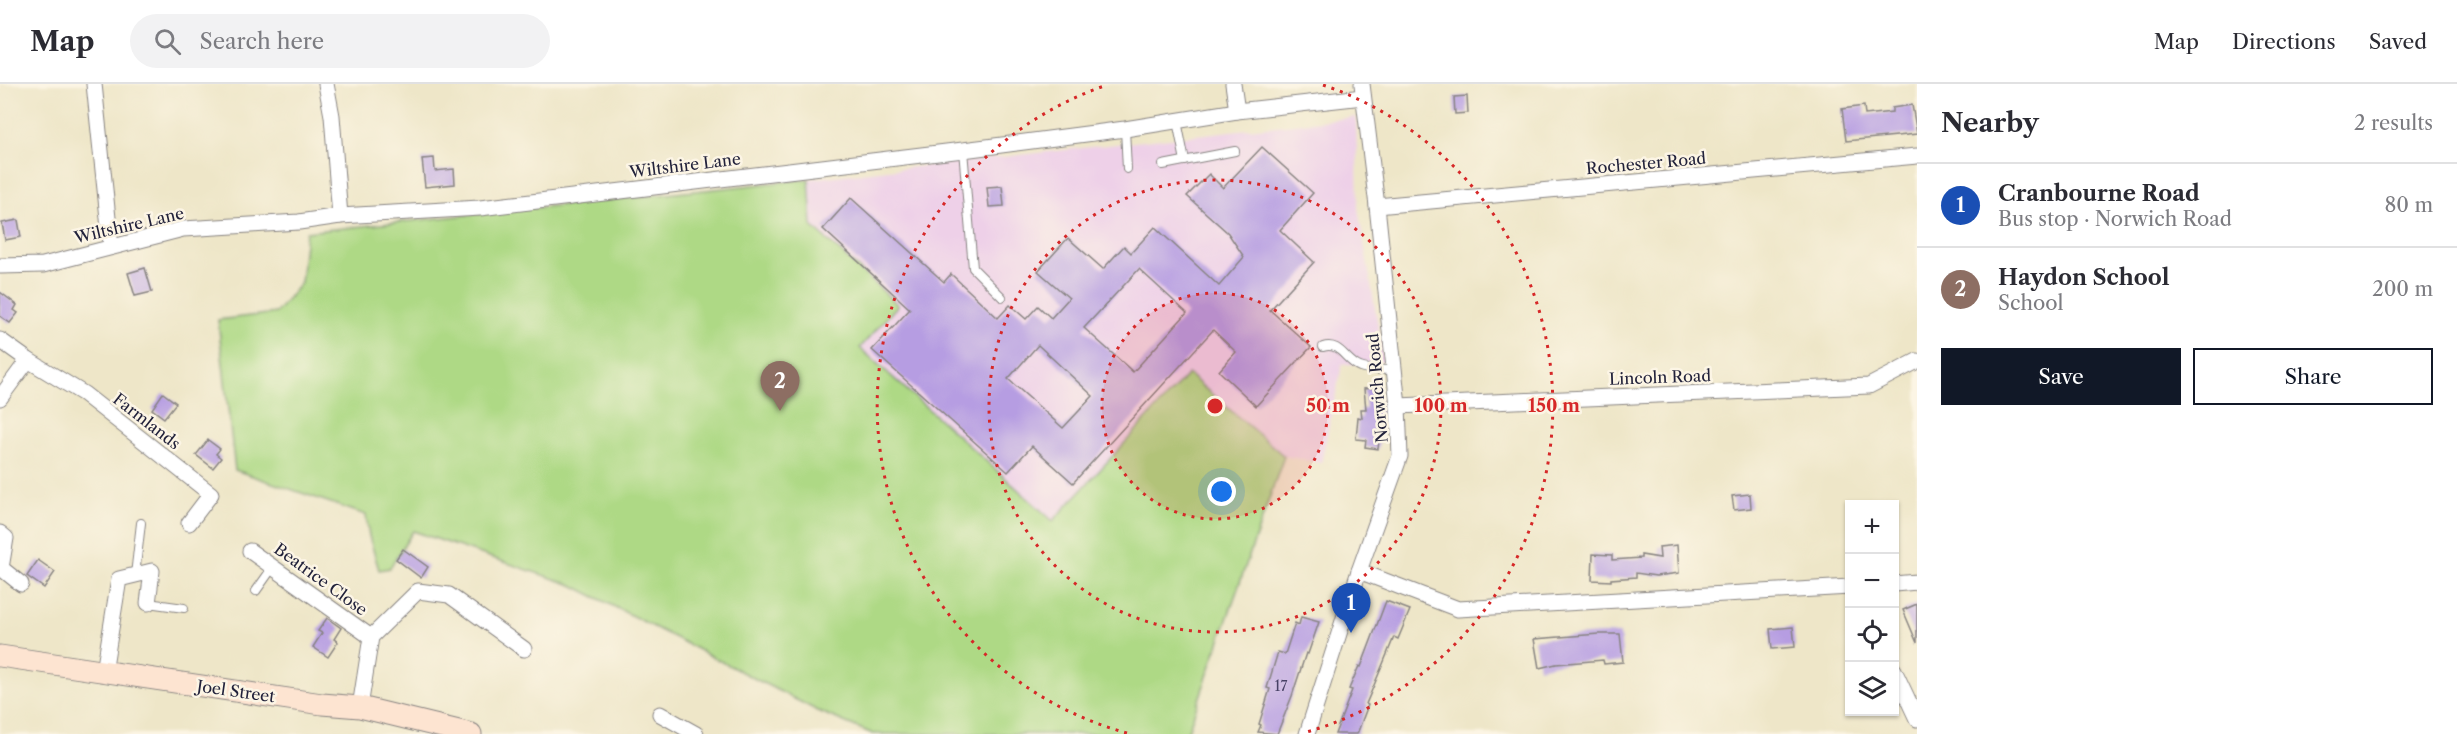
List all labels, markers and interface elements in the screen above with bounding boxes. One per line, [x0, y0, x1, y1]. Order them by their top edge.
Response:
search box [130, 14, 550, 68]
text: Map [30, 24, 94, 58]
icon: search [151, 25, 184, 58]
text: Search here [199, 28, 324, 55]
text: Map [2154, 29, 2199, 54]
text: Directions [2232, 29, 2336, 54]
text: Saved [2369, 29, 2427, 54]
text: Nearby [1941, 107, 2039, 139]
text: 2 results [2354, 111, 2433, 135]
street label: Wiltshire Lane [627, 148, 742, 182]
street label: Rochester Road [1585, 148, 1707, 178]
text: Cranbourne Road [1998, 180, 2200, 207]
text: 1 [1956, 193, 1965, 217]
text: 80 m [2385, 193, 2433, 217]
street label: Wiltshire Lane [71, 203, 186, 248]
text: Bus stop · Norwich Road [1998, 207, 2232, 231]
text: Haydon School [1998, 264, 2169, 291]
text: 2 [1955, 277, 1966, 301]
text: 200 m [2372, 277, 2433, 301]
text: School [1998, 291, 2063, 315]
street label: Norwich Road [1362, 332, 1392, 444]
button: Save [1941, 348, 2181, 405]
button: Share [2193, 348, 2433, 405]
pin: 2 [760, 362, 800, 411]
street label: Lincoln Road [1609, 365, 1712, 389]
street label: Farmlands [109, 389, 185, 453]
text: 50 m [1306, 395, 1350, 417]
text: 100 m [1414, 395, 1468, 417]
text: 150 m [1528, 395, 1580, 417]
centre of rings [1205, 396, 1225, 416]
your location [1207, 477, 1236, 506]
map controls [1845, 500, 1899, 716]
button: + [1845, 500, 1899, 554]
street label: Beatrice Close [271, 538, 372, 620]
button: − [1845, 554, 1899, 608]
pin: 1 [1332, 584, 1370, 633]
button: locate [1845, 608, 1899, 662]
button: layers [1845, 662, 1899, 716]
street label: Joel Street [193, 675, 277, 706]
house number: 17 [1275, 677, 1287, 695]

